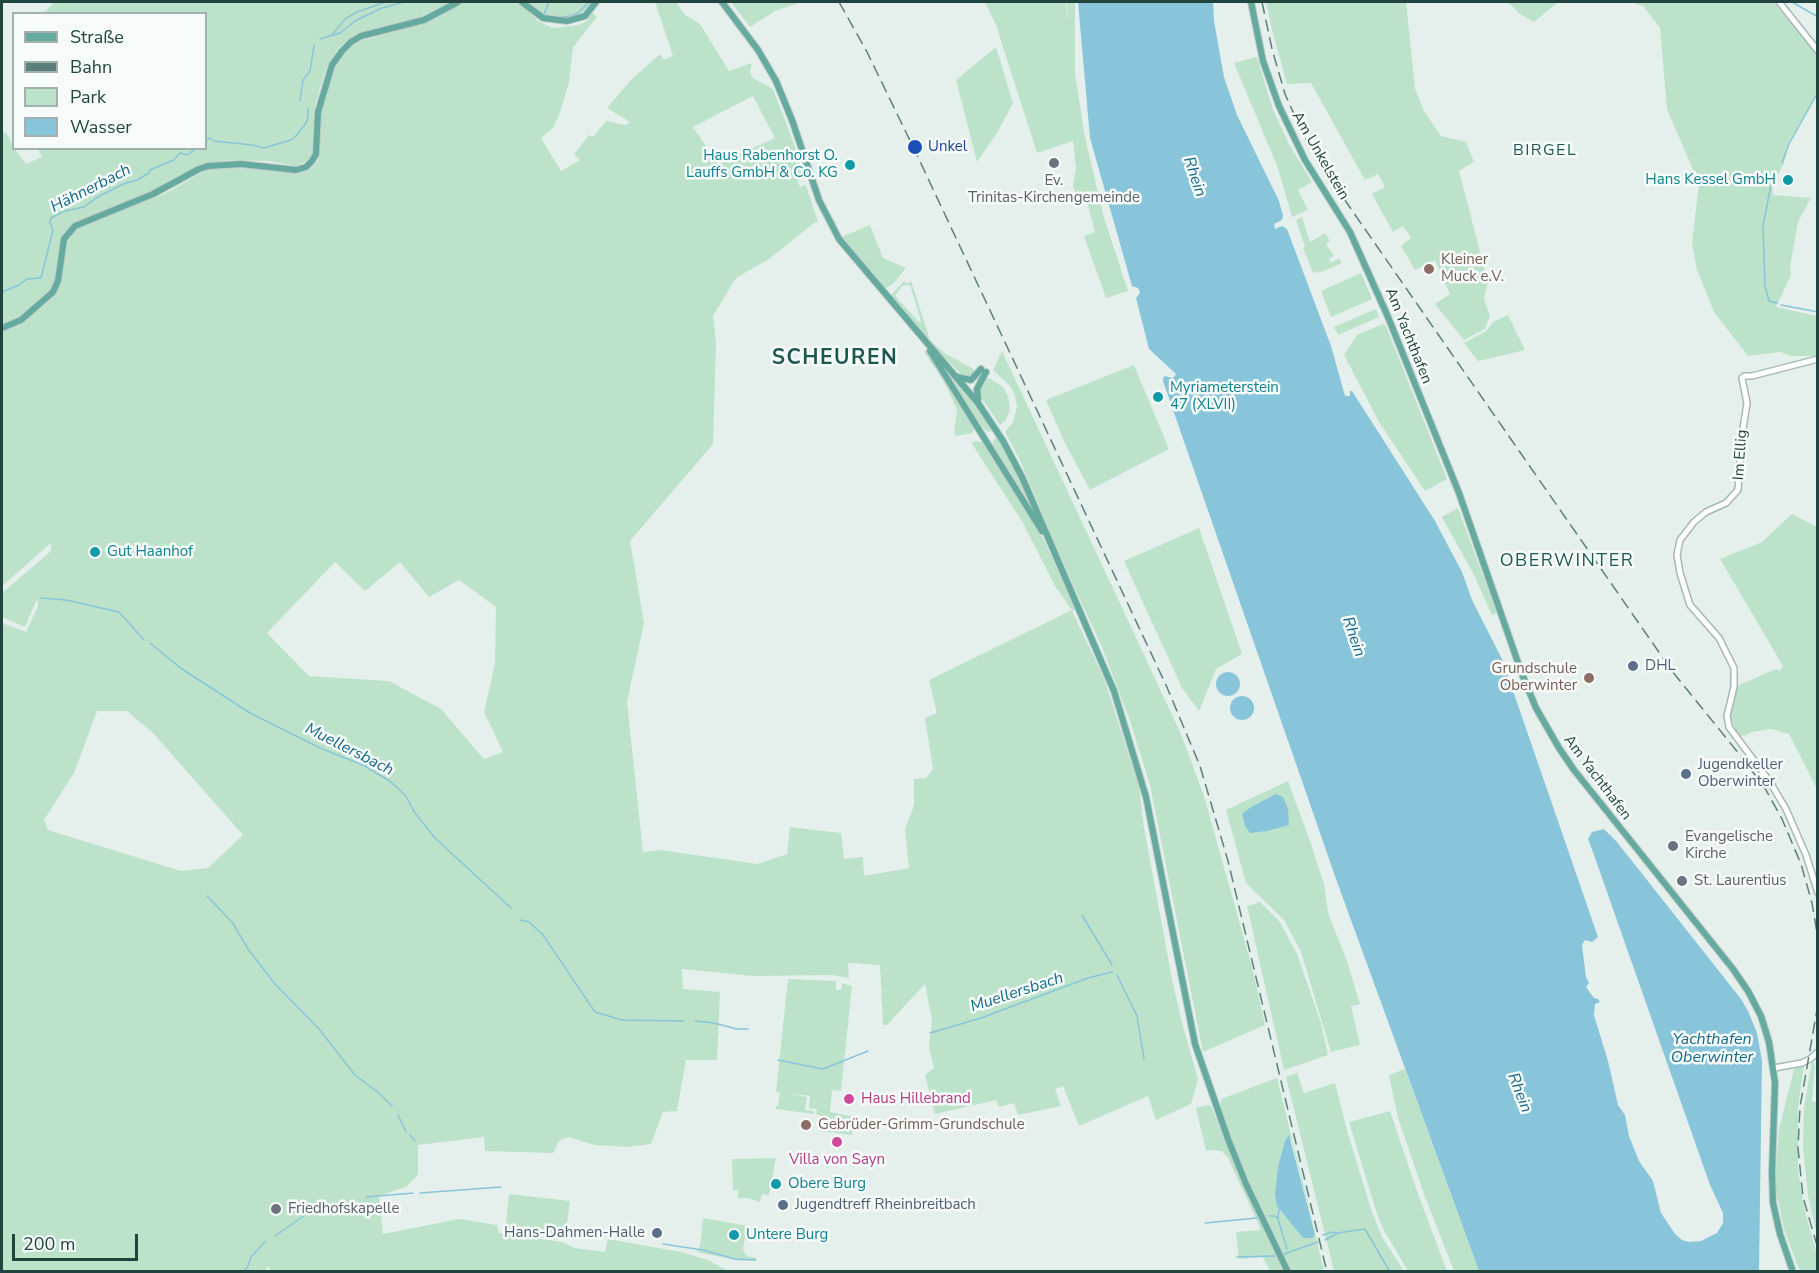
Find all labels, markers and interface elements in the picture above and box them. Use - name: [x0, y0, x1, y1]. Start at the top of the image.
- legend: [12, 12, 207, 150]
- text: Straße: [70, 25, 124, 49]
- text: Bahn: [70, 55, 112, 79]
- text: Park: [70, 85, 106, 109]
- street label: Am Unkelstein: [1287, 109, 1353, 203]
- text: Wasser: [70, 115, 132, 139]
- marker: Unkel: [906, 138, 924, 156]
- place label: Unkel: [928, 138, 967, 156]
- district label: BIRGEL: [1513, 141, 1577, 161]
- place label: Haus Rabenhorst O. Lauffs GmbH & Co. KG: [686, 147, 838, 182]
- water label: Rhein: [1178, 154, 1210, 200]
- marker: Ev. Trinitas-Kirchengemeinde: [1047, 156, 1061, 170]
- marker: Haus Rabenhorst O. Lauffs GmbH & Co. KG: [843, 158, 857, 172]
- water label: Hähnerbach: [48, 161, 134, 217]
- place label: Hans Kessel GmbH: [1645, 171, 1776, 189]
- place label: Ev. Trinitas-Kirchengemeinde: [968, 172, 1140, 207]
- marker: Hans Kessel GmbH: [1781, 173, 1795, 187]
- place label: Kleiner Muck e.V.: [1441, 251, 1504, 286]
- marker: Kleiner Muck e.V.: [1422, 262, 1436, 276]
- street label: Am Yachthafen: [1381, 285, 1435, 387]
- district label: SCHEUREN: [772, 346, 898, 372]
- place label: Myriameterstein 47 (XLVII): [1170, 379, 1279, 414]
- marker: Myriameterstein 47 (XLVII): [1151, 390, 1165, 404]
- street label: Im Ellig: [1730, 429, 1752, 481]
- place label: Gut Haanhof: [107, 543, 193, 561]
- marker: Gut Haanhof: [88, 545, 102, 559]
- district label: OBERWINTER: [1500, 551, 1634, 573]
- water label: Rhein: [1337, 614, 1369, 660]
- place label: DHL: [1645, 657, 1676, 675]
- marker: DHL: [1626, 659, 1640, 673]
- place label: Grundschule Oberwinter: [1492, 660, 1577, 695]
- marker: Grundschule Oberwinter: [1582, 671, 1596, 685]
- water label: Muellersbach: [302, 719, 396, 781]
- street label: Am Yachthafen: [1559, 732, 1635, 824]
- place label: Jugendkeller Oberwinter: [1698, 756, 1783, 791]
- marker: Jugendkeller Oberwinter: [1679, 767, 1693, 781]
- place label: Evangelische Kirche: [1685, 828, 1773, 863]
- marker: Evangelische Kirche: [1666, 839, 1680, 853]
- place label: St. Laurentius: [1694, 872, 1787, 890]
- marker: St. Laurentius: [1675, 874, 1689, 888]
- water label: Muellersbach: [968, 969, 1066, 1017]
- water label: Yachthafen Oberwinter: [1671, 1030, 1753, 1068]
- water label: Rhein: [1503, 1070, 1535, 1116]
- place label: Haus Hillebrand: [861, 1090, 971, 1108]
- marker: Haus Hillebrand: [842, 1092, 856, 1106]
- place label: Gebrüder-Grimm-Grundschule: [818, 1116, 1025, 1134]
- marker: Gebrüder-Grimm-Grundschule: [799, 1118, 813, 1132]
- marker: Villa von Sayn: [830, 1135, 844, 1149]
- place label: Villa von Sayn: [789, 1151, 885, 1169]
- place label: Obere Burg: [788, 1175, 866, 1193]
- marker: Obere Burg: [769, 1177, 783, 1191]
- place label: Jugendtreff Rheinbreitbach: [795, 1196, 976, 1214]
- marker: Jugendtreff Rheinbreitbach: [776, 1198, 790, 1212]
- place label: Friedhofskapelle: [288, 1200, 399, 1218]
- marker: Friedhofskapelle: [269, 1202, 283, 1216]
- scale bar: [15, 1222, 141, 1260]
- place label: Hans-Dahmen-Halle: [504, 1224, 645, 1242]
- marker: Hans-Dahmen-Halle: [650, 1226, 664, 1240]
- place label: Untere Burg: [746, 1226, 828, 1244]
- marker: Untere Burg: [727, 1228, 741, 1242]
- text: 200 m: [23, 1232, 75, 1256]

